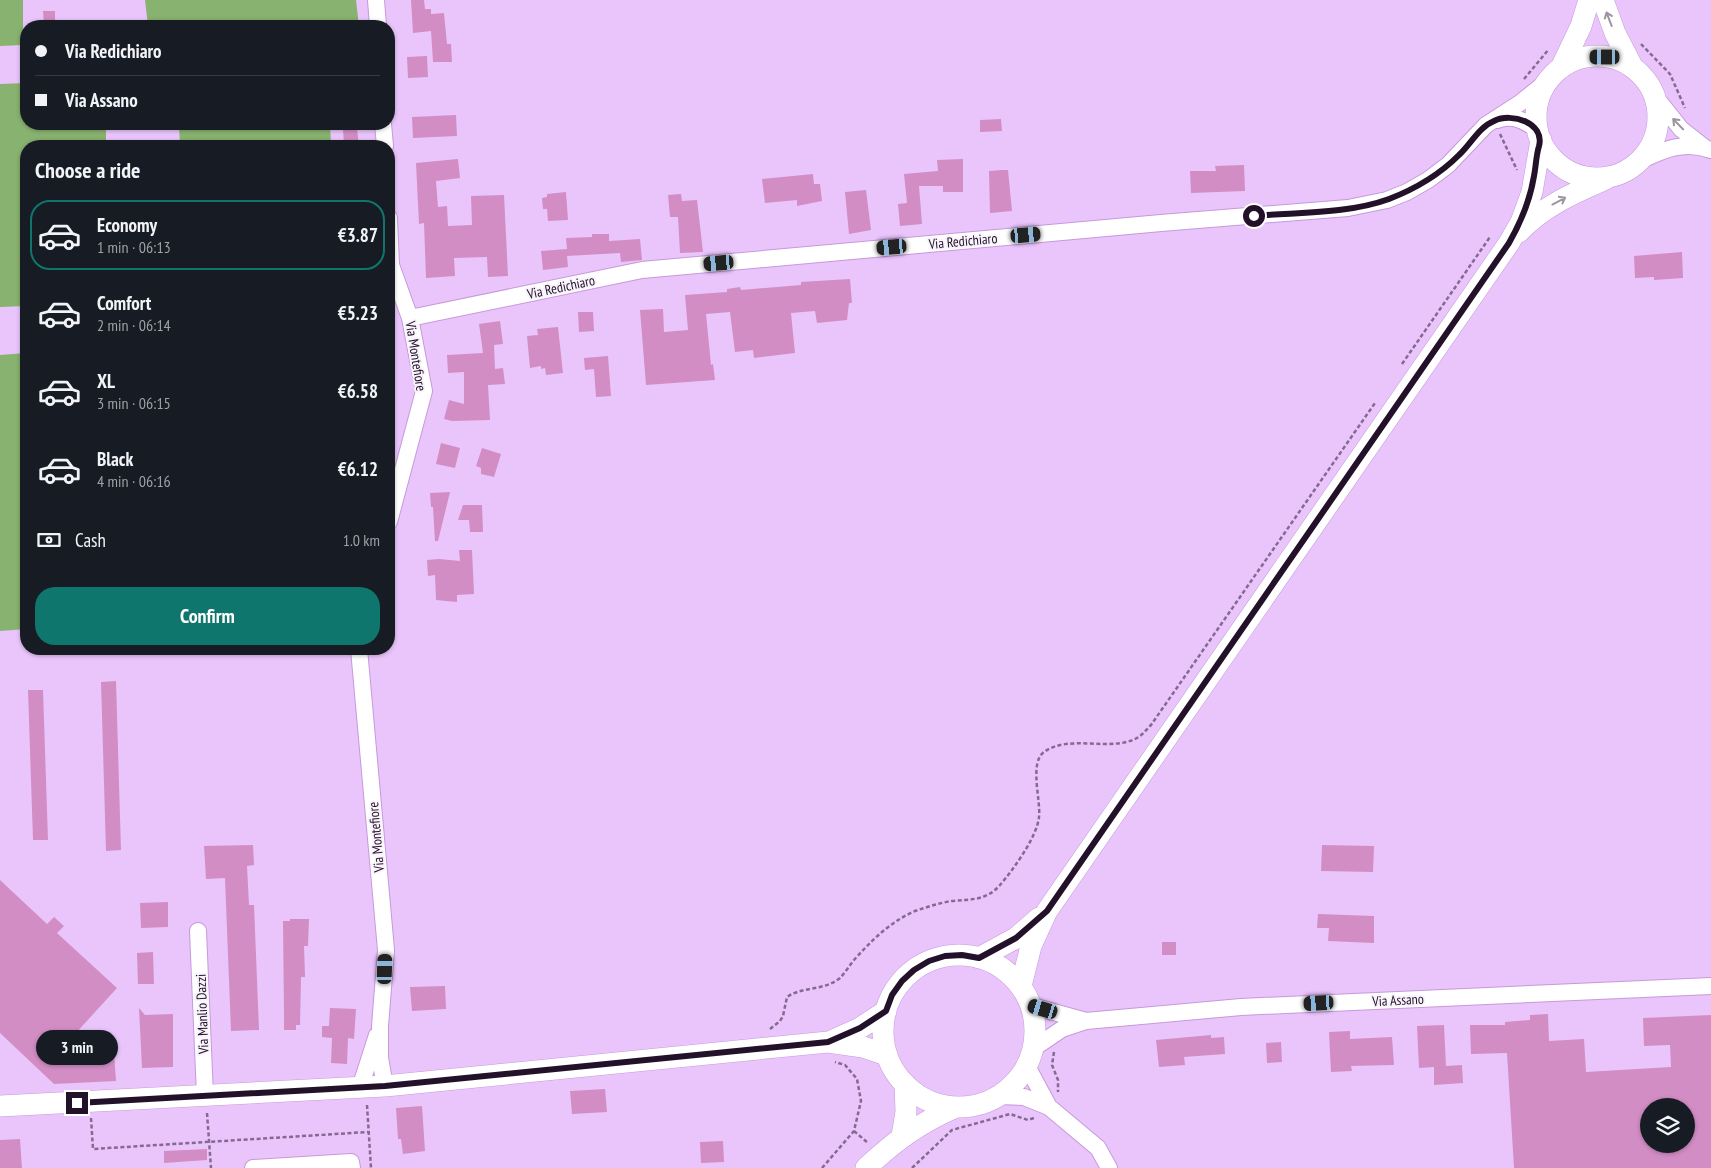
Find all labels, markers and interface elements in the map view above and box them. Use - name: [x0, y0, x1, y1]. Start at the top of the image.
- one-way arrow: [1604, 11, 1613, 27]
- text: Via Redichiaro: [65, 39, 162, 63]
- car: [1590, 50, 1620, 65]
- text: Via Assano: [65, 88, 138, 112]
- one-way arrow: [1672, 118, 1684, 131]
- text: Choose a ride: [35, 156, 140, 184]
- one-way arrow: [1552, 196, 1567, 206]
- route start: [1243, 205, 1265, 227]
- icon: car: [37, 213, 82, 258]
- text: Economy: [97, 213, 157, 237]
- text: €3.87: [338, 223, 378, 247]
- car: [1010, 226, 1041, 244]
- street label: Via Redichiaro: [927, 229, 998, 253]
- text: 1 min · 06:13: [97, 237, 171, 257]
- car: [876, 238, 907, 256]
- car: [703, 254, 734, 272]
- street label: Via Redichiaro: [524, 271, 597, 303]
- icon: car: [37, 291, 82, 336]
- text: Comfort: [97, 291, 151, 315]
- text: €5.23: [338, 301, 378, 325]
- text: 2 min · 06:14: [97, 315, 171, 335]
- street label: Via Montefiore: [401, 319, 430, 392]
- icon: car: [37, 369, 82, 414]
- text: XL: [97, 369, 115, 393]
- text: €6.58: [338, 379, 378, 403]
- text: 3 min · 06:15: [97, 393, 171, 413]
- icon: car: [37, 447, 82, 492]
- text: Black: [97, 447, 133, 471]
- text: €6.12: [338, 457, 378, 481]
- text: 4 min · 06:16: [97, 471, 171, 491]
- icon: cash: [35, 526, 63, 554]
- text: Cash: [75, 528, 106, 552]
- text: 1.0 km: [343, 530, 380, 550]
- button: Confirm: [35, 587, 380, 645]
- street label: Via Montefiore: [364, 801, 388, 874]
- car: [376, 954, 393, 984]
- street label: Via Manlio Dazzi: [192, 974, 212, 1055]
- street label: Via Assano: [1371, 990, 1424, 1010]
- car: [1303, 995, 1334, 1011]
- car: [1026, 997, 1059, 1021]
- callout: 3 min: [36, 1030, 118, 1066]
- text: 3 min: [61, 1037, 93, 1057]
- route end: [66, 1092, 88, 1114]
- map controls: [1640, 1098, 1695, 1153]
- button: layers: [1640, 1098, 1695, 1153]

